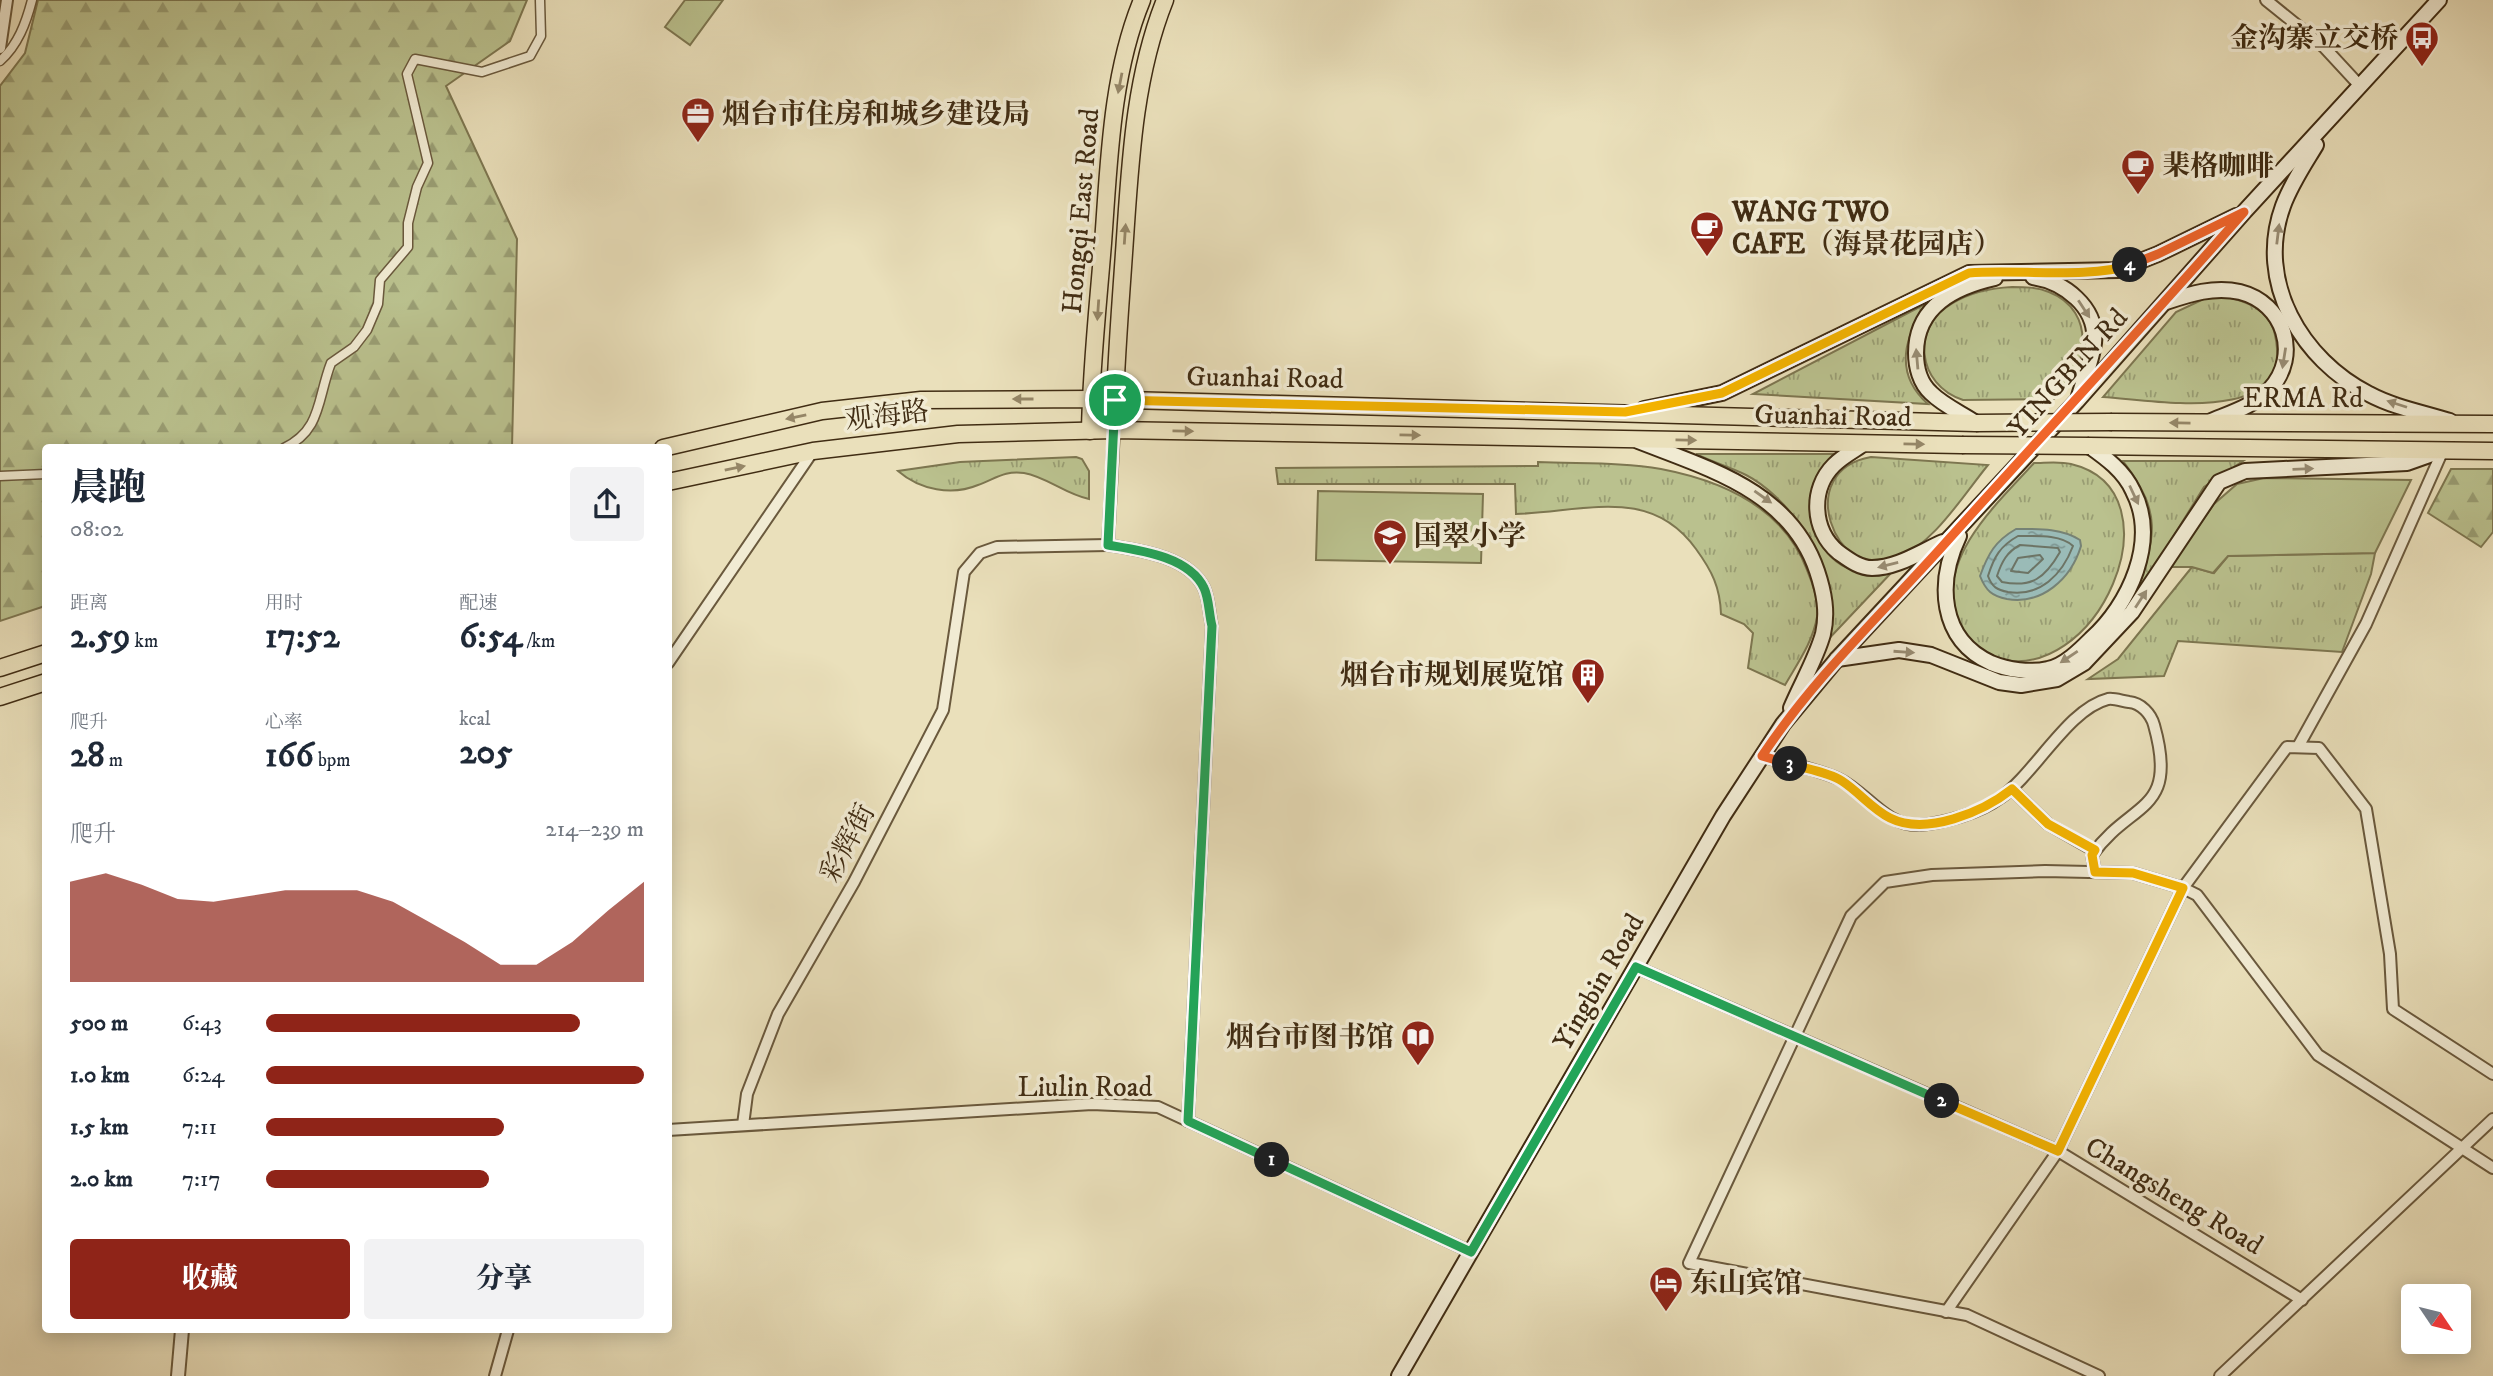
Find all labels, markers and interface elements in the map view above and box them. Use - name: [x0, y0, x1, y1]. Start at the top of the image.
- bus stop icon: 金沟寨立交桥: [2403, 19, 2441, 68]
- place label: 金沟寨立交桥: [2230, 21, 2398, 56]
- one-way arrow: [1115, 72, 1126, 94]
- office icon: 烟台市住房和城乡建设局: [679, 95, 717, 144]
- place label: 烟台市住房和城乡建设局: [722, 97, 1030, 132]
- street label: Hongqi East Road: [1055, 107, 1107, 315]
- cafe icon: 棐格咖啡: [2119, 147, 2157, 196]
- place label: 棐格咖啡: [2162, 149, 2274, 184]
- place label: WANG TWO CAFE（海景花园店）: [1731, 195, 2001, 262]
- cafe icon: WANG TWO CAFE（海景花园店）: [1688, 209, 1726, 258]
- one-way arrow: [1120, 223, 1131, 245]
- one-way arrow: [2273, 223, 2284, 245]
- pin: 4: [2112, 247, 2148, 282]
- text: 4: [2124, 253, 2135, 276]
- one-way arrow: [1092, 299, 1103, 321]
- one-way arrow: [2077, 299, 2090, 319]
- street label: YINGBIN Rd: [2001, 301, 2135, 445]
- one-way arrow: [2278, 347, 2289, 369]
- one-way arrow: [1911, 348, 1922, 370]
- street label: Guanhai Road: [1186, 359, 1344, 397]
- pin: [1085, 370, 1145, 430]
- icon: arrive: [1096, 381, 1134, 419]
- street label: ERMA Rd: [2243, 381, 2363, 416]
- one-way arrow: [1011, 393, 1033, 405]
- street label: 观海路: [843, 394, 931, 438]
- street label: Guanhai Road: [1754, 397, 1912, 435]
- one-way arrow: [2386, 398, 2407, 409]
- one-way arrow: [785, 411, 807, 422]
- one-way arrow: [2169, 418, 2191, 429]
- one-way arrow: [1172, 425, 1194, 437]
- one-way arrow: [1399, 430, 1421, 441]
- one-way arrow: [1676, 434, 1698, 446]
- one-way arrow: [1903, 438, 1925, 450]
- one-way arrow: [724, 462, 746, 473]
- one-way arrow: [2292, 464, 2314, 475]
- text: 晨跑: [70, 465, 146, 513]
- button: share: [570, 467, 644, 541]
- one-way arrow: [2128, 485, 2140, 505]
- one-way arrow: [1754, 490, 1772, 504]
- text: 08:02: [70, 515, 124, 544]
- school or university icon: 国翠小学: [1371, 517, 1409, 566]
- place label: 国翠小学: [1414, 519, 1526, 554]
- one-way arrow: [1876, 560, 1898, 571]
- one-way arrow: [2134, 589, 2147, 608]
- text: 距离: [70, 592, 108, 615]
- text: 用时: [265, 592, 303, 615]
- text: 配速: [459, 592, 497, 615]
- text: 2.59: [70, 615, 130, 659]
- text: 17:52: [265, 615, 340, 659]
- text: 6:54: [459, 615, 522, 659]
- text: km: [130, 630, 158, 653]
- text: /km: [522, 630, 555, 653]
- one-way arrow: [1893, 647, 1915, 658]
- one-way arrow: [2060, 650, 2078, 664]
- building icon: 烟台市规划展览馆: [1569, 656, 1607, 705]
- place label: 烟台市规划展览馆: [1340, 658, 1564, 693]
- text: kcal: [459, 708, 491, 731]
- text: 爬升: [70, 711, 108, 734]
- text: 心率: [265, 711, 303, 734]
- text: 205: [459, 731, 513, 775]
- text: 28: [70, 734, 105, 778]
- text: 166: [265, 734, 314, 778]
- pin: 3: [1772, 746, 1808, 782]
- text: m: [105, 749, 123, 772]
- text: bpm: [314, 749, 351, 772]
- text: 3: [1786, 752, 1793, 775]
- street label: 彩辉街: [813, 798, 883, 888]
- text: 214–239 m: [545, 815, 644, 844]
- text: 爬升: [70, 820, 116, 849]
- street label: Yingbin Road: [1546, 907, 1652, 1057]
- text: 500 m: [70, 1009, 128, 1038]
- text: 6:43: [182, 1009, 222, 1038]
- library icon: 烟台市图书馆: [1399, 1018, 1437, 1067]
- place label: 烟台市图书馆: [1226, 1020, 1394, 1055]
- text: 1.0 km: [70, 1061, 130, 1090]
- text: 6:24: [182, 1061, 225, 1090]
- street label: Liulin Road: [1017, 1070, 1153, 1105]
- pin: 2: [1924, 1084, 1960, 1118]
- text: 2: [1937, 1089, 1946, 1112]
- text: 1.5 km: [70, 1113, 129, 1142]
- text: 7:11: [182, 1113, 217, 1142]
- street label: Changsheng Road: [2079, 1129, 2269, 1263]
- pin: 1: [1254, 1142, 1290, 1178]
- text: 1: [1268, 1148, 1275, 1171]
- text: 2.0 km: [70, 1165, 133, 1194]
- text: 7:17: [182, 1165, 221, 1194]
- button: 收藏: [70, 1239, 350, 1319]
- button: 分享: [364, 1239, 644, 1319]
- hotel icon: 东山宾馆: [1647, 1264, 1685, 1313]
- place label: 东山宾馆: [1690, 1266, 1802, 1301]
- north arrow: [2401, 1284, 2471, 1354]
- map controls: [2401, 1284, 2471, 1354]

